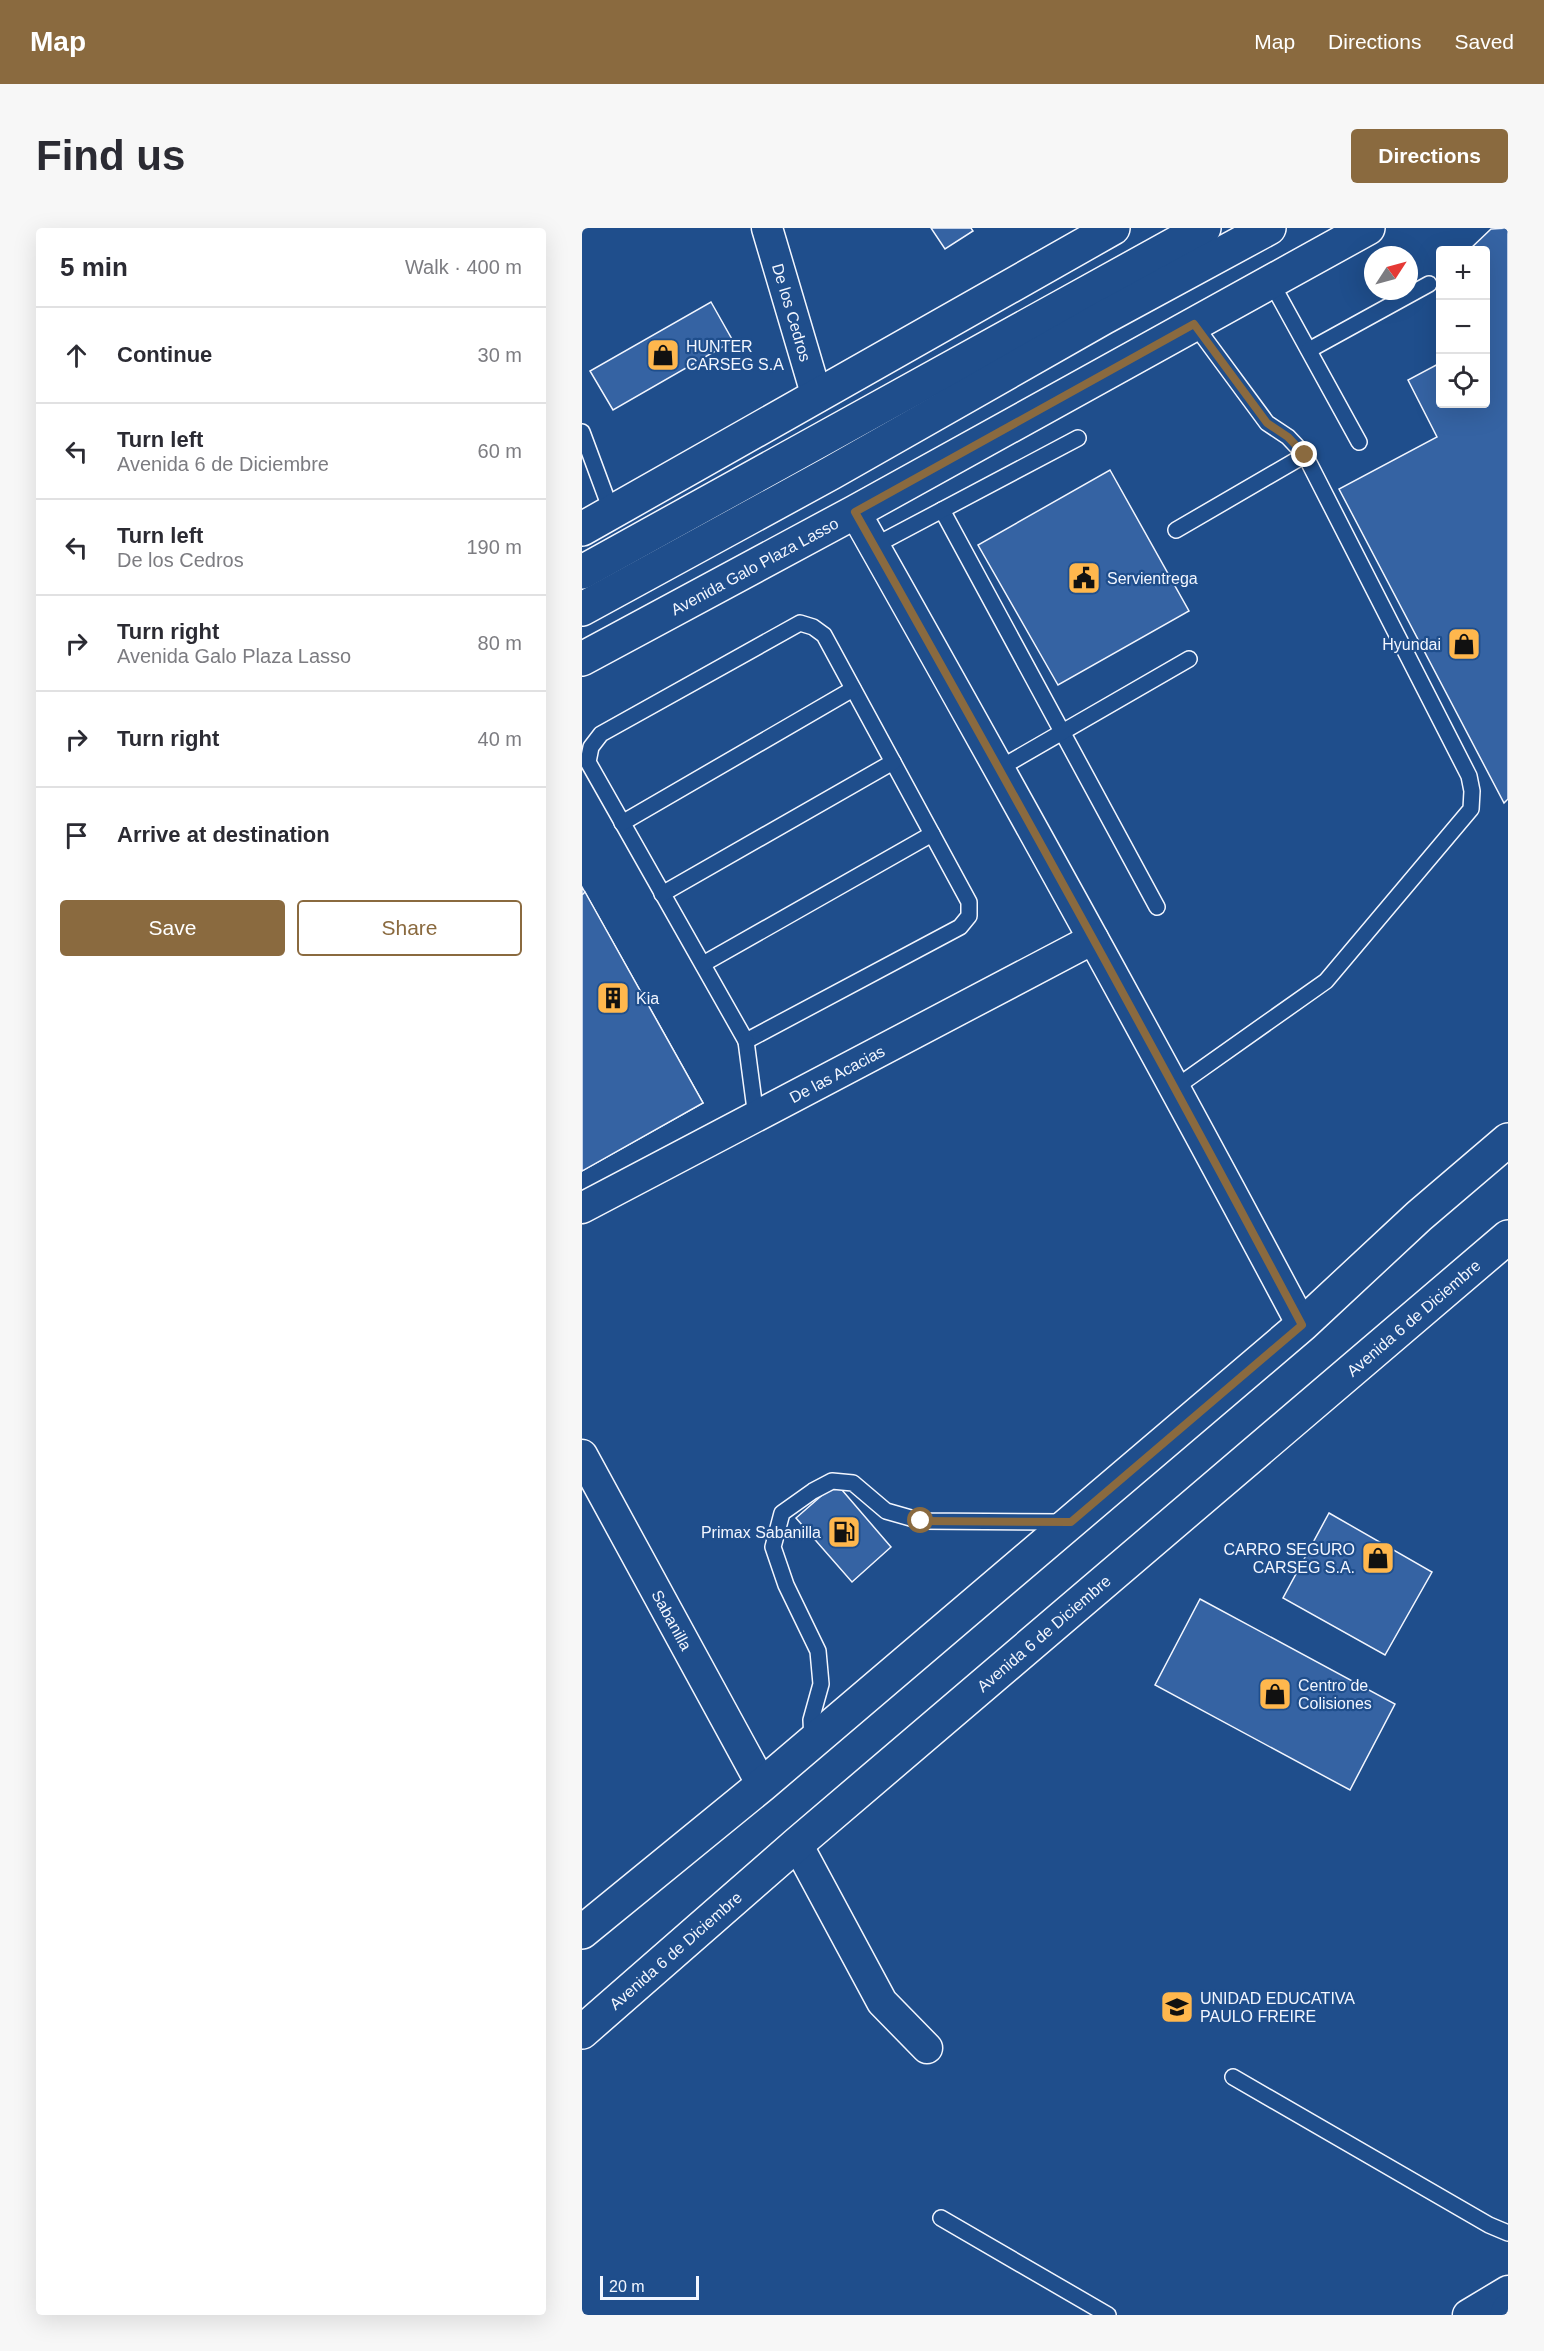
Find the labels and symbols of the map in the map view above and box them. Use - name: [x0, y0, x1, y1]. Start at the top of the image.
- north arrow: [1364, 246, 1418, 300]
- street label: De los Cedros: [769, 261, 815, 363]
- shop icon: HUNTER CARSEG S.A: [645, 337, 681, 373]
- place label: HUNTER CARSEG S.A: [686, 338, 784, 373]
- route end: [1291, 441, 1317, 467]
- street label: Avenida Galo Plaza Lasso: [668, 514, 841, 618]
- public building icon: Servientrega: [1066, 560, 1102, 596]
- place label: Servientrega: [1107, 570, 1198, 587]
- shop icon: Hyundai: [1446, 626, 1482, 662]
- place label: Hyundai: [1382, 636, 1441, 653]
- building icon: Kia: [595, 980, 631, 1016]
- place label: Kia: [636, 990, 659, 1007]
- street label: De las Acacias: [786, 1042, 887, 1106]
- street label: Avenida 6 de Diciembre: [1343, 1256, 1483, 1379]
- route start: [907, 1507, 933, 1533]
- fuel station icon: Primax Sabanilla: [826, 1514, 862, 1550]
- place label: Primax Sabanilla: [701, 1524, 821, 1541]
- shop icon: CARRO SEGURO CARSEG S.A.: [1360, 1540, 1396, 1576]
- place label: CARRO SEGURO CARSEG S.A.: [1223, 1541, 1355, 1576]
- street label: Avenida 6 de Diciembre: [974, 1572, 1114, 1695]
- street label: Sabanilla: [649, 1587, 695, 1653]
- shop icon: Centro de Colisiones: [1257, 1676, 1293, 1712]
- place label: Centro de Colisiones: [1298, 1677, 1372, 1712]
- street label: Avenida 6 de Diciembre: [606, 1888, 745, 2013]
- school or university icon: UNIDAD EDUCATIVA PAULO FREIRE: [1159, 1989, 1195, 2025]
- place label: UNIDAD EDUCATIVA PAULO FREIRE: [1200, 1990, 1355, 2025]
- scale bar: [600, 2273, 699, 2300]

